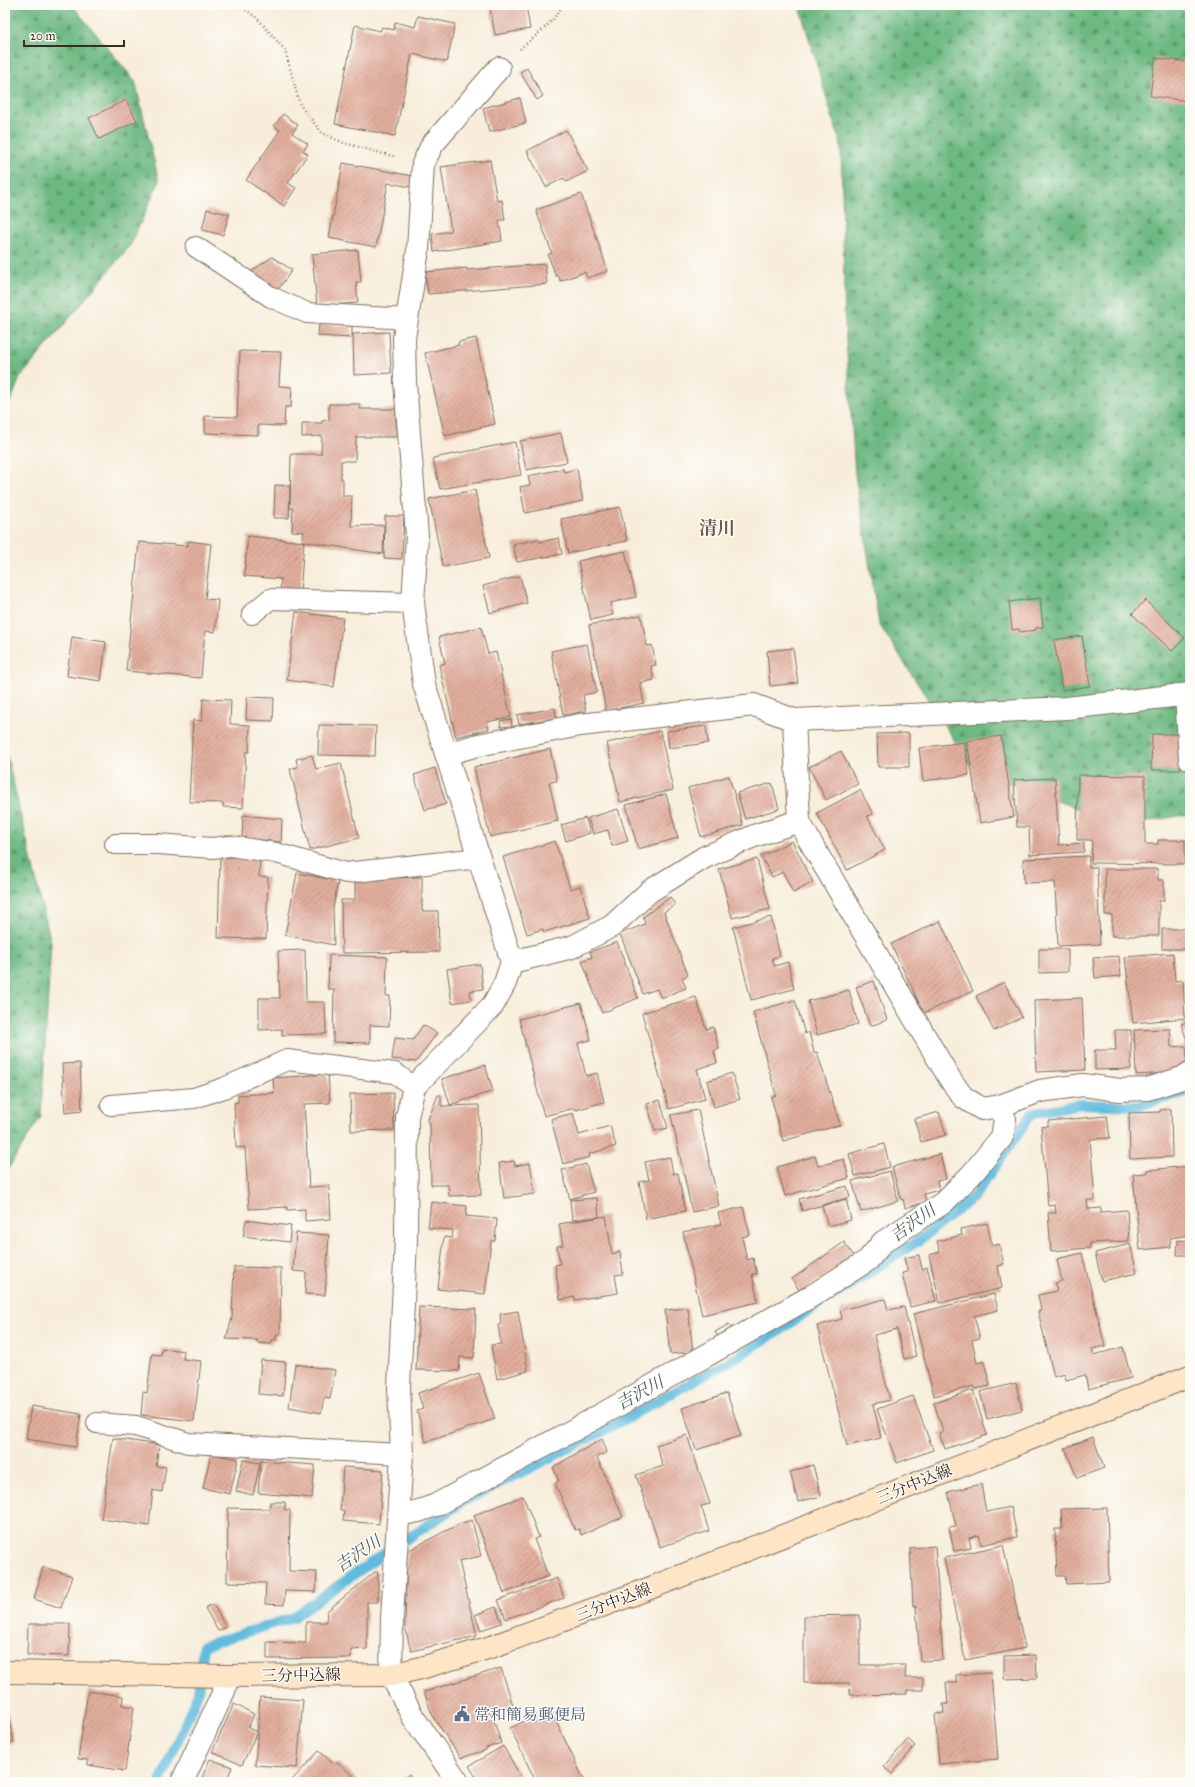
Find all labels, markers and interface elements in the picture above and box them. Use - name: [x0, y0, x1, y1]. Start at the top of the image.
- scale bar: [24, 22, 124, 48]
- text: 20 m: [30, 29, 56, 43]
- district label: 清川: [699, 517, 735, 539]
- water label: 吉沢川: [886, 1198, 941, 1246]
- water label: 吉沢川: [613, 1370, 669, 1415]
- street label: 三分中込線: [873, 1460, 955, 1508]
- water label: 吉沢川: [331, 1530, 387, 1577]
- street label: 三分中込線: [572, 1579, 654, 1625]
- street label: 三分中込線: [261, 1665, 341, 1685]
- public building icon: 常和簡易郵便局: [453, 1705, 471, 1723]
- place label: 常和簡易郵便局: [474, 1705, 586, 1724]

